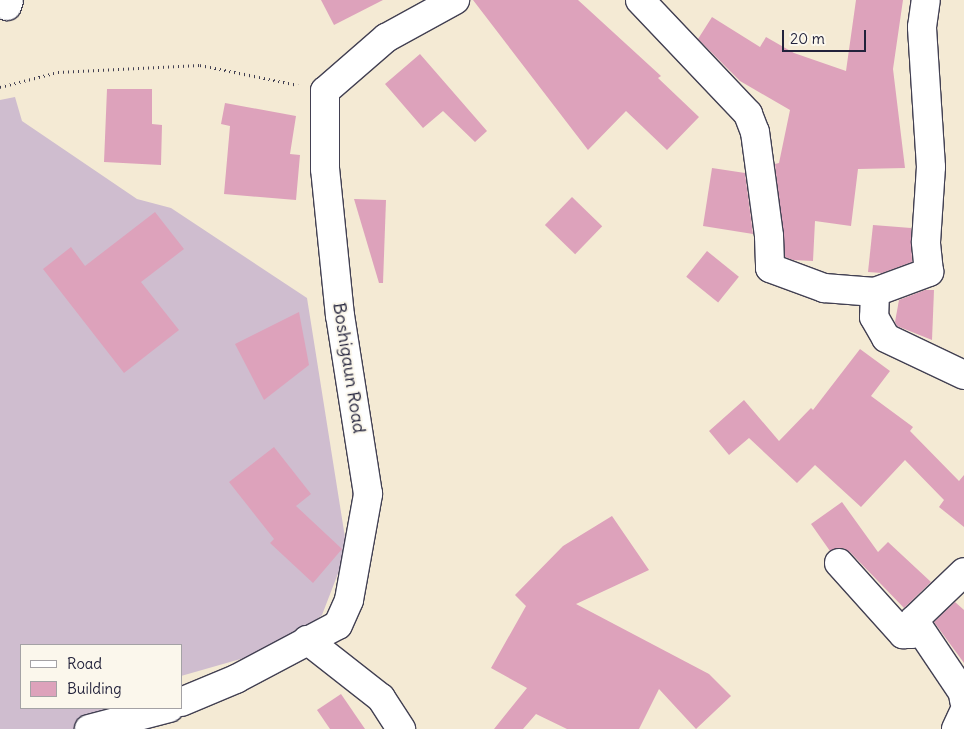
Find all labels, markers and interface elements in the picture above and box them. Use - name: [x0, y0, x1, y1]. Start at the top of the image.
- scale bar: [784, 20, 868, 52]
- text: 20 m: [790, 29, 825, 48]
- street label: Boshigaun Road: [328, 301, 370, 435]
- legend: [20, 644, 182, 709]
- text: Road: [67, 654, 102, 673]
- text: Building: [67, 679, 122, 698]

